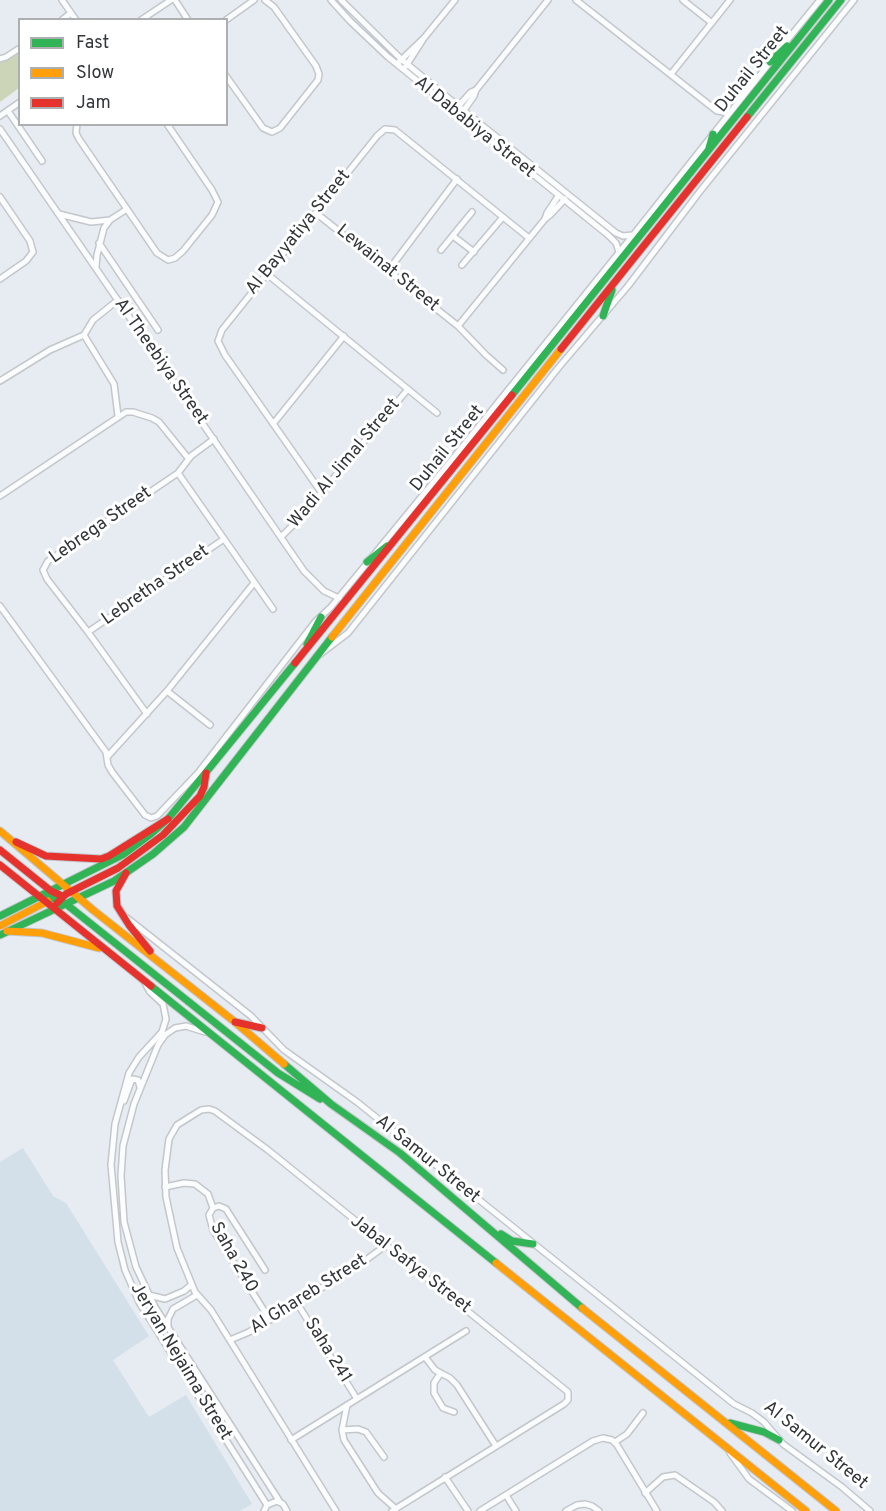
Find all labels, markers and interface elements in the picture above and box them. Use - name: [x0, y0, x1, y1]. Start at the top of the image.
- legend: [18, 18, 228, 126]
- street label: Duhail Street: [712, 22, 794, 118]
- text: Fast: [76, 32, 109, 55]
- text: Slow: [76, 62, 114, 85]
- street label: Al Dababiya Street: [409, 73, 539, 183]
- text: Jam: [76, 92, 111, 115]
- street label: Al Bayyatiya Street: [242, 166, 356, 300]
- street label: Lewainat Street: [331, 221, 443, 317]
- street label: Al Theebiya Street: [108, 295, 212, 429]
- street label: Wadi Al Jimal Street: [285, 395, 405, 533]
- street label: Duhail Street: [407, 401, 489, 497]
- street label: Lebrega Street: [46, 483, 156, 569]
- street label: Lebretha Street: [98, 541, 214, 631]
- street label: Al Samur Street: [370, 1111, 484, 1209]
- street label: Jabal Safya Street: [345, 1211, 475, 1319]
- street label: Saha 240: [204, 1219, 262, 1297]
- street label: Al Ghareb Street: [247, 1250, 371, 1340]
- street label: Jeryan Nejaima Street: [124, 1279, 236, 1445]
- street label: Saha 241: [299, 1314, 355, 1388]
- street label: Al Samur Street: [758, 1397, 872, 1495]

